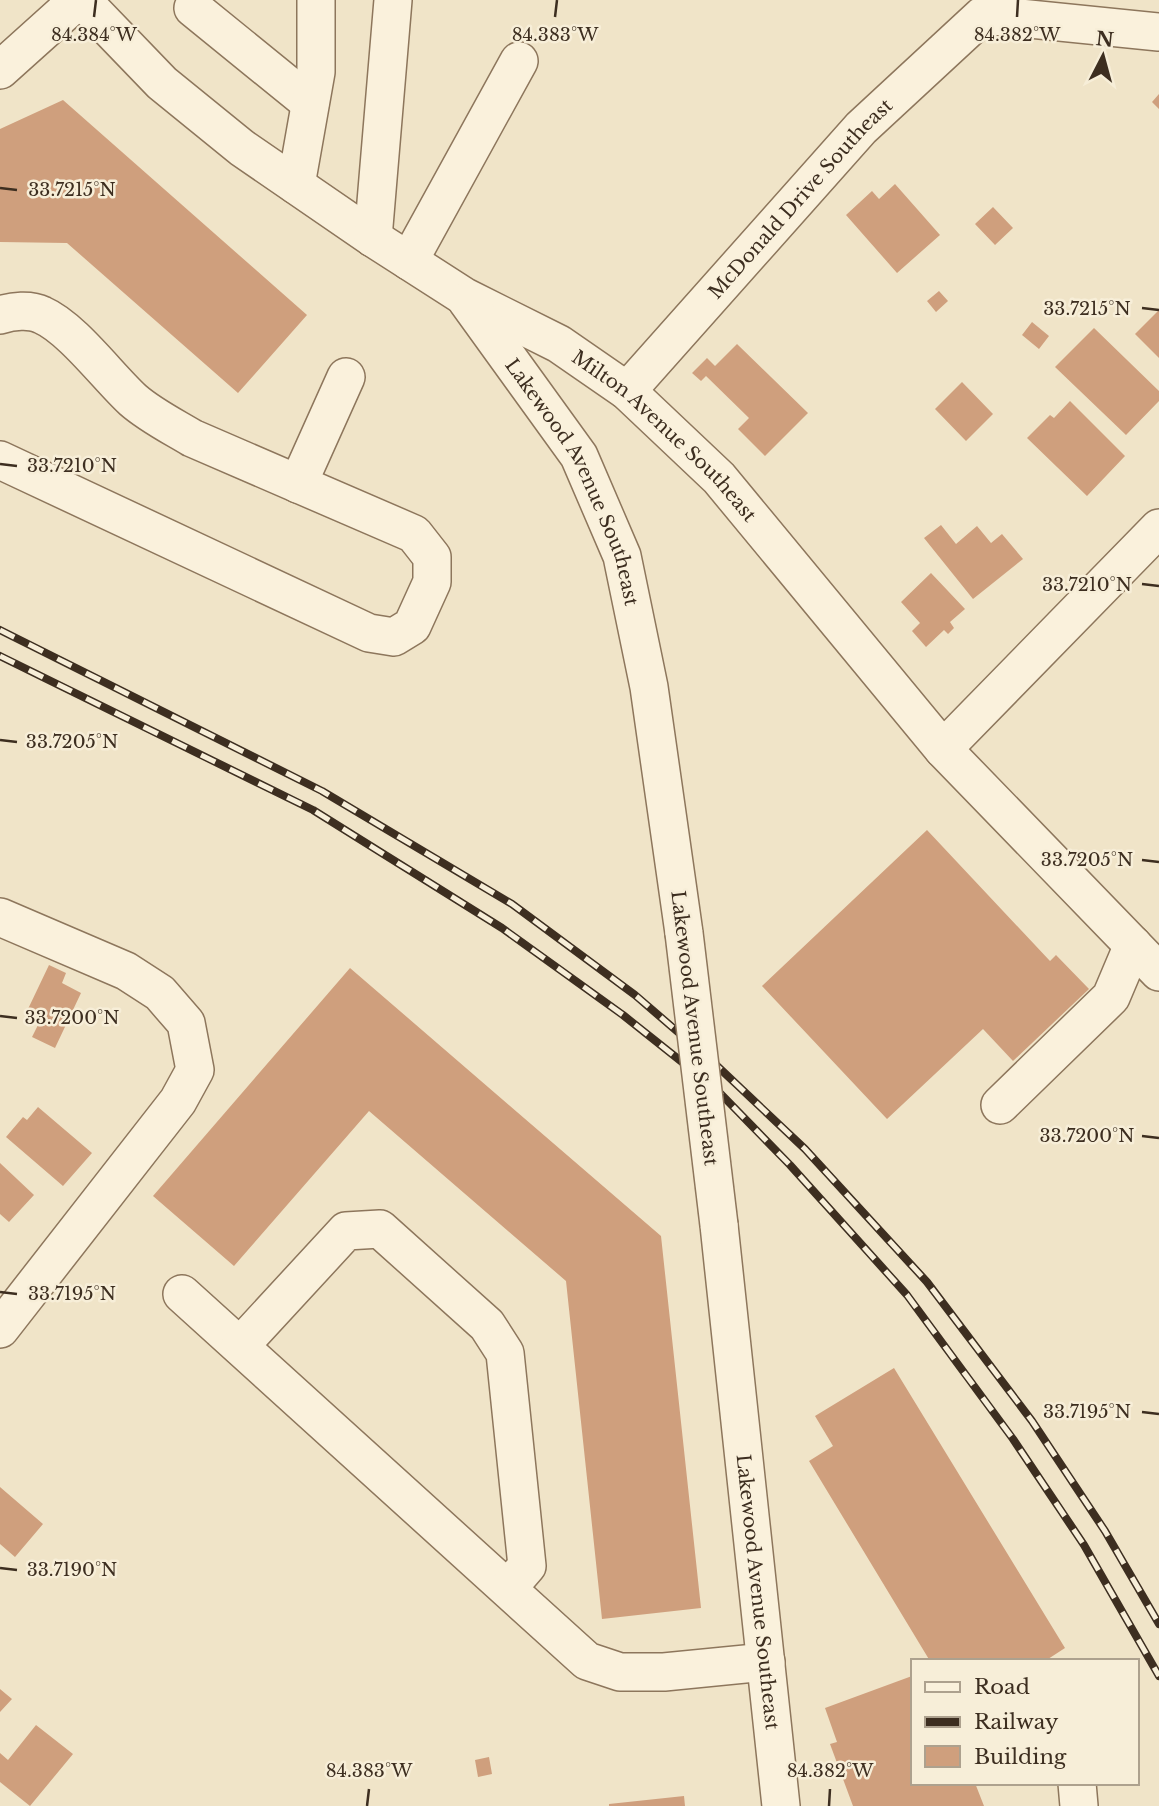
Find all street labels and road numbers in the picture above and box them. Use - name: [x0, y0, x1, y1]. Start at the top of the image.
- street label: McDonald Drive Southeast: [704, 93, 898, 304]
- street label: Milton Avenue Southeast: [567, 345, 762, 527]
- street label: Lakewood Avenue Southeast: [500, 354, 643, 609]
- street label: Lakewood Avenue Southeast: [666, 889, 723, 1168]
- street label: Lakewood Avenue Southeast: [732, 1453, 784, 1732]

